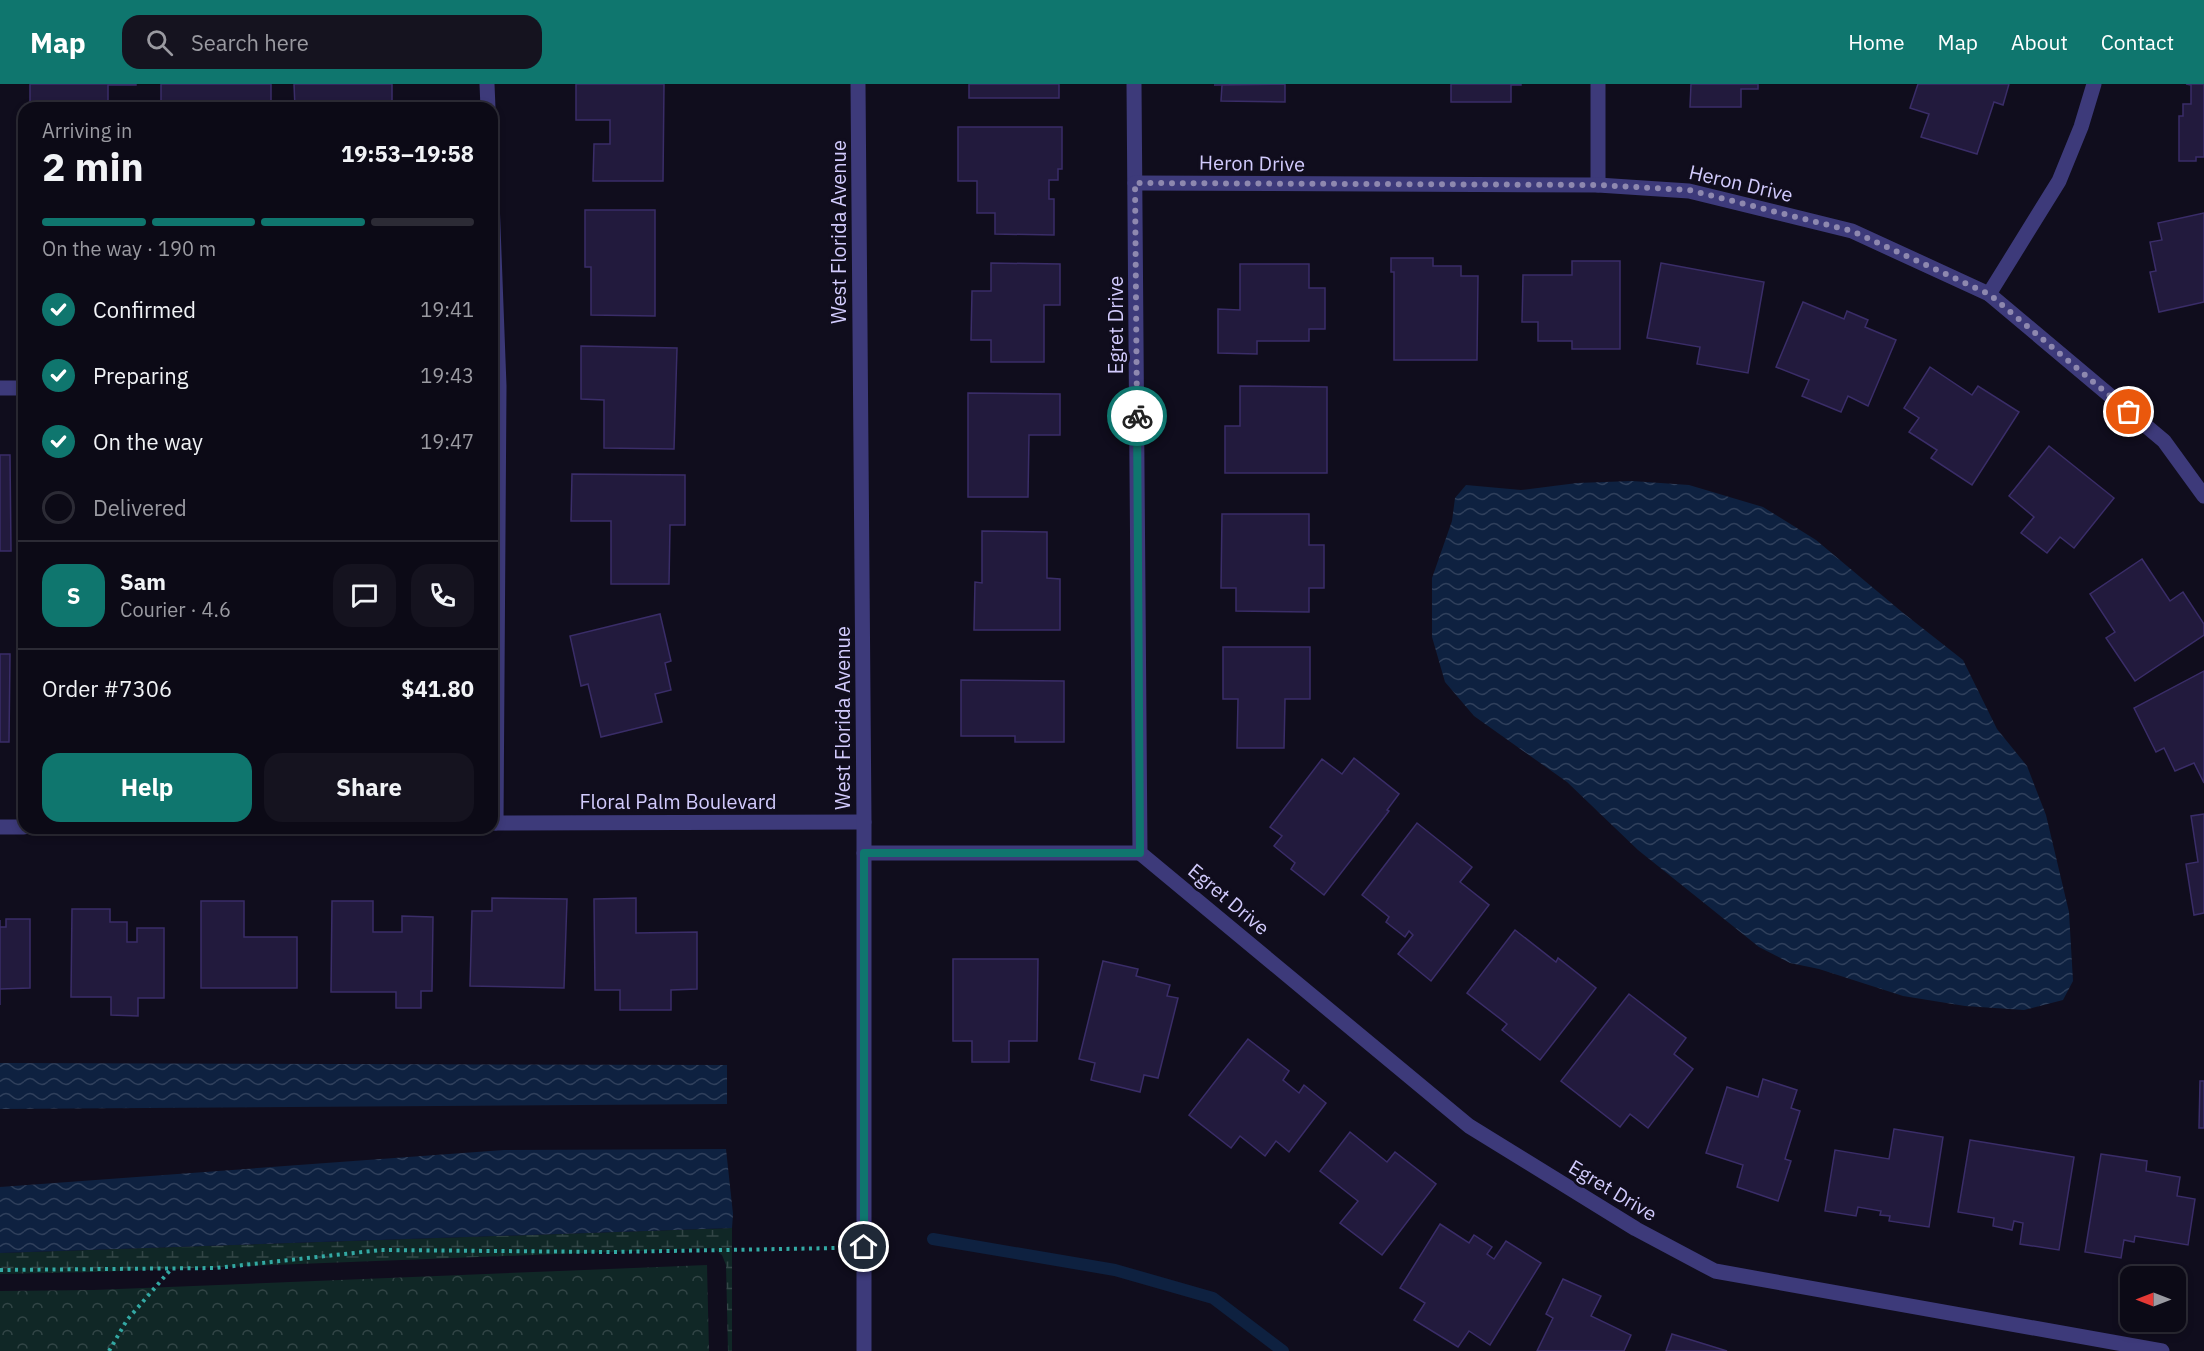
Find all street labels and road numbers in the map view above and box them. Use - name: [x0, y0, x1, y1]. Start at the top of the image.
- street label: West Florida Avenue: [825, 140, 852, 324]
- street label: Heron Drive: [1199, 149, 1305, 177]
- street label: Heron Drive: [1686, 158, 1796, 208]
- street label: Egret Drive: [1102, 276, 1129, 374]
- street label: West Florida Avenue: [829, 626, 856, 810]
- street label: Floral Palm Boulevard: [579, 788, 777, 815]
- street label: Egret Drive: [1183, 857, 1275, 941]
- street label: Egret Drive: [1564, 1153, 1662, 1227]

